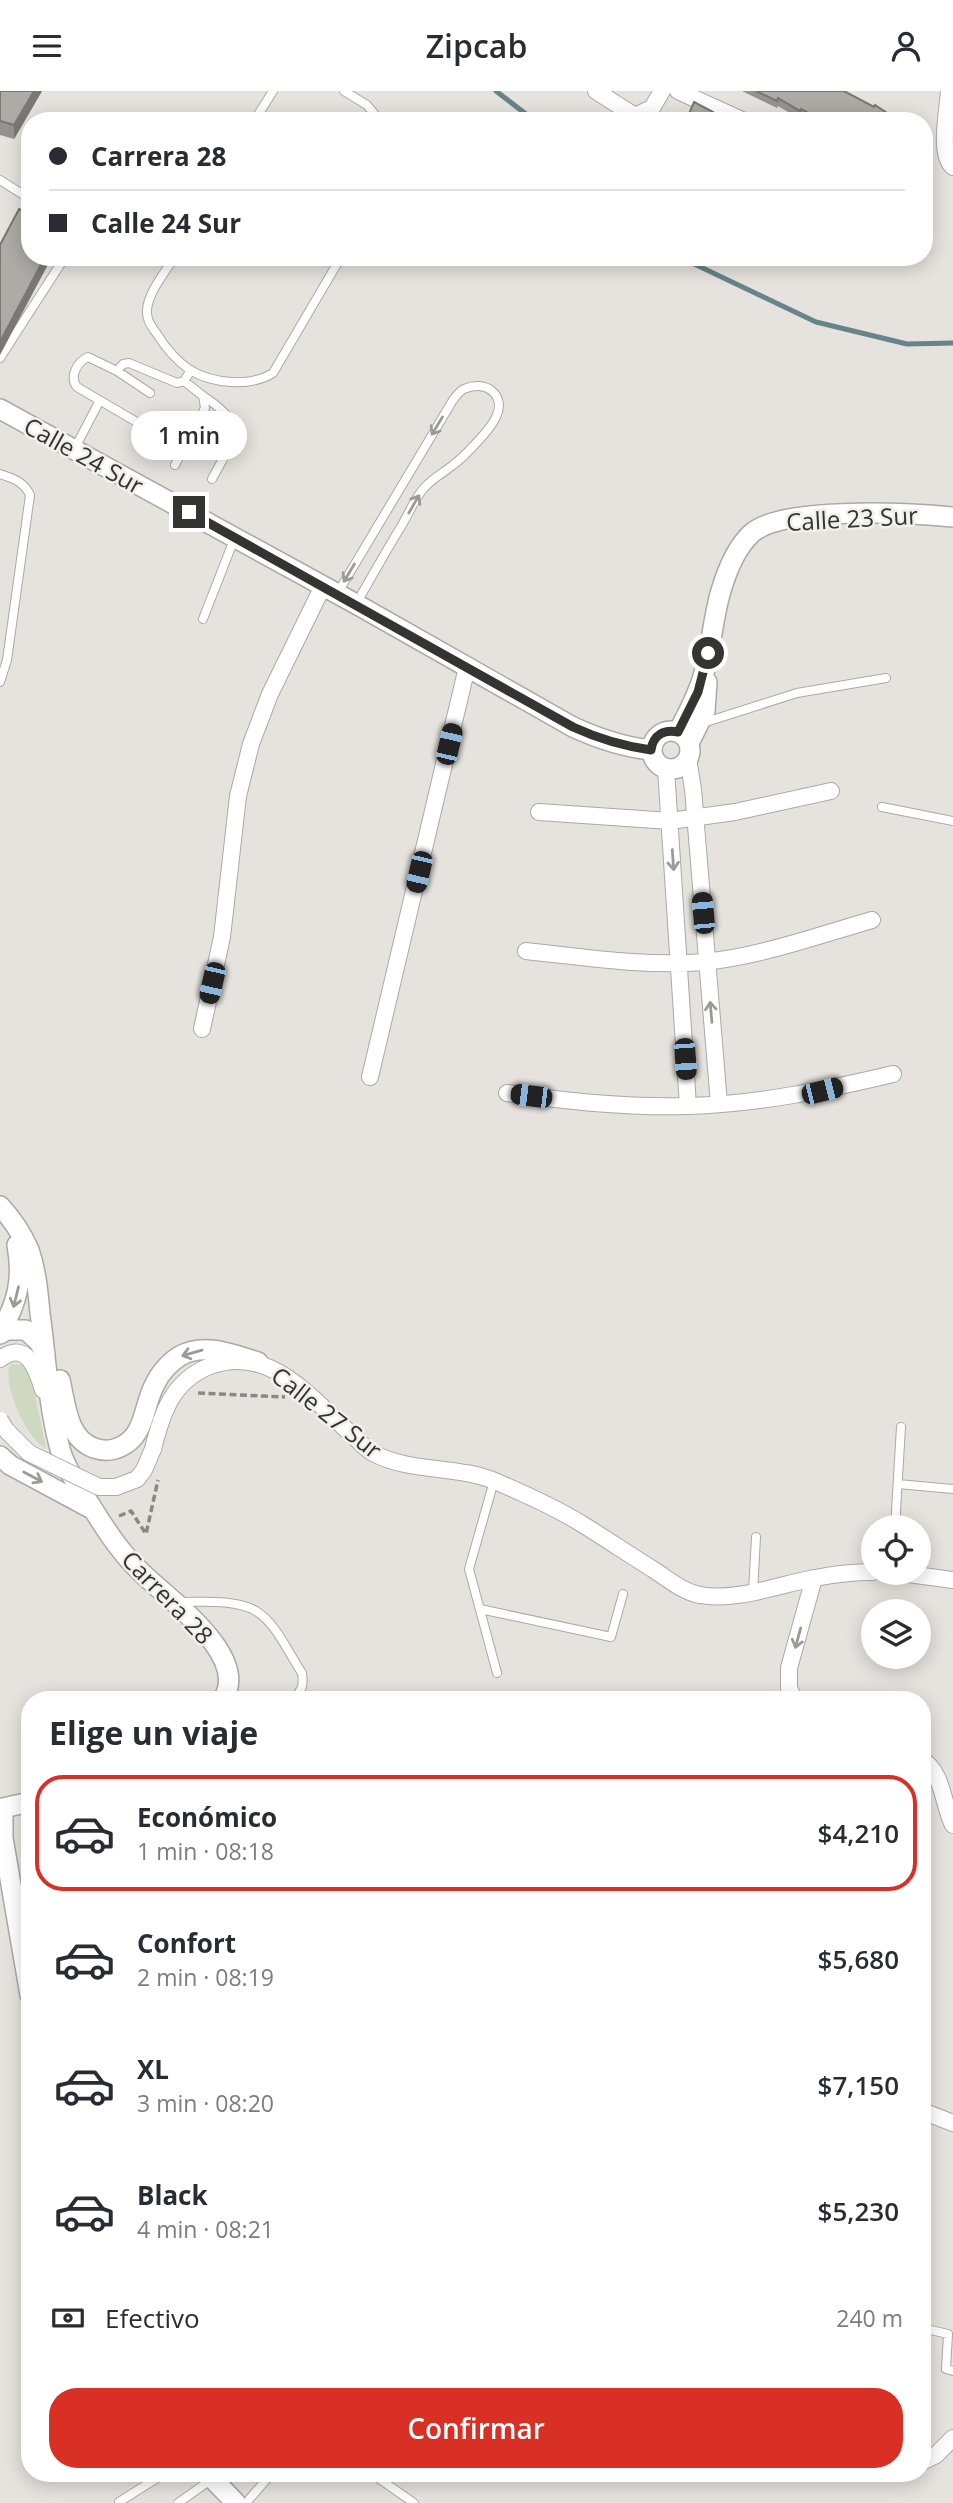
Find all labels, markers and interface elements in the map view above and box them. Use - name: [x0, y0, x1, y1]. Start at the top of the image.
- text: Zipcab: [426, 24, 527, 67]
- icon: menu: [28, 27, 66, 65]
- icon: person: [887, 27, 925, 65]
- text: Carrera 28: [91, 138, 226, 174]
- text: Calle 24 Sur: [91, 205, 241, 241]
- street label: Calle 24 Sur: [18, 409, 150, 501]
- callout: 1 min: [131, 411, 247, 459]
- one-way arrow: [429, 416, 443, 436]
- text: 1 min: [158, 419, 220, 451]
- one-way arrow: [407, 494, 421, 514]
- route end: [173, 496, 205, 528]
- street label: Calle 23 Sur: [785, 498, 919, 538]
- one-way arrow: [342, 562, 356, 582]
- route start: [692, 637, 724, 669]
- car: [435, 721, 464, 767]
- one-way arrow: [666, 848, 679, 871]
- car: [405, 849, 434, 895]
- car: [691, 891, 716, 935]
- car: [198, 960, 227, 1006]
- one-way arrow: [704, 1001, 717, 1024]
- car: [674, 1037, 697, 1081]
- car: [800, 1076, 845, 1106]
- car: [509, 1083, 554, 1109]
- one-way arrow: [9, 1285, 22, 1307]
- one-way arrow: [181, 1348, 203, 1361]
- street label: Calle 27 Sur: [265, 1358, 389, 1466]
- one-way arrow: [22, 1471, 43, 1485]
- map controls: [861, 1515, 931, 1669]
- button: locate: [861, 1515, 931, 1585]
- street label: Carrera 28: [115, 1543, 221, 1651]
- button: layers: [861, 1599, 931, 1669]
- one-way arrow: [790, 1627, 803, 1649]
- text: Elige un viaje: [49, 1711, 258, 1754]
- text: Económico: [137, 1799, 277, 1835]
- icon: car: [53, 1802, 116, 1865]
- text: $4,210: [818, 1815, 899, 1851]
- text: 1 min · 08:18: [137, 1835, 274, 1867]
- text: Confort: [137, 1925, 236, 1961]
- icon: car: [53, 1928, 116, 1991]
- text: $5,680: [818, 1941, 899, 1977]
- text: 2 min · 08:19: [137, 1961, 274, 1993]
- text: XL: [137, 2051, 169, 2087]
- icon: car: [53, 2054, 116, 2117]
- text: $7,150: [818, 2067, 899, 2103]
- text: 3 min · 08:20: [137, 2087, 274, 2119]
- text: Black: [137, 2177, 208, 2213]
- icon: car: [53, 2180, 116, 2243]
- text: $5,230: [818, 2193, 899, 2229]
- text: 4 min · 08:21: [137, 2213, 274, 2245]
- icon: cash: [49, 2299, 87, 2337]
- text: Efectivo: [105, 2300, 200, 2336]
- text: 240 m: [836, 2302, 903, 2334]
- button: Confirmar: [49, 2388, 903, 2468]

